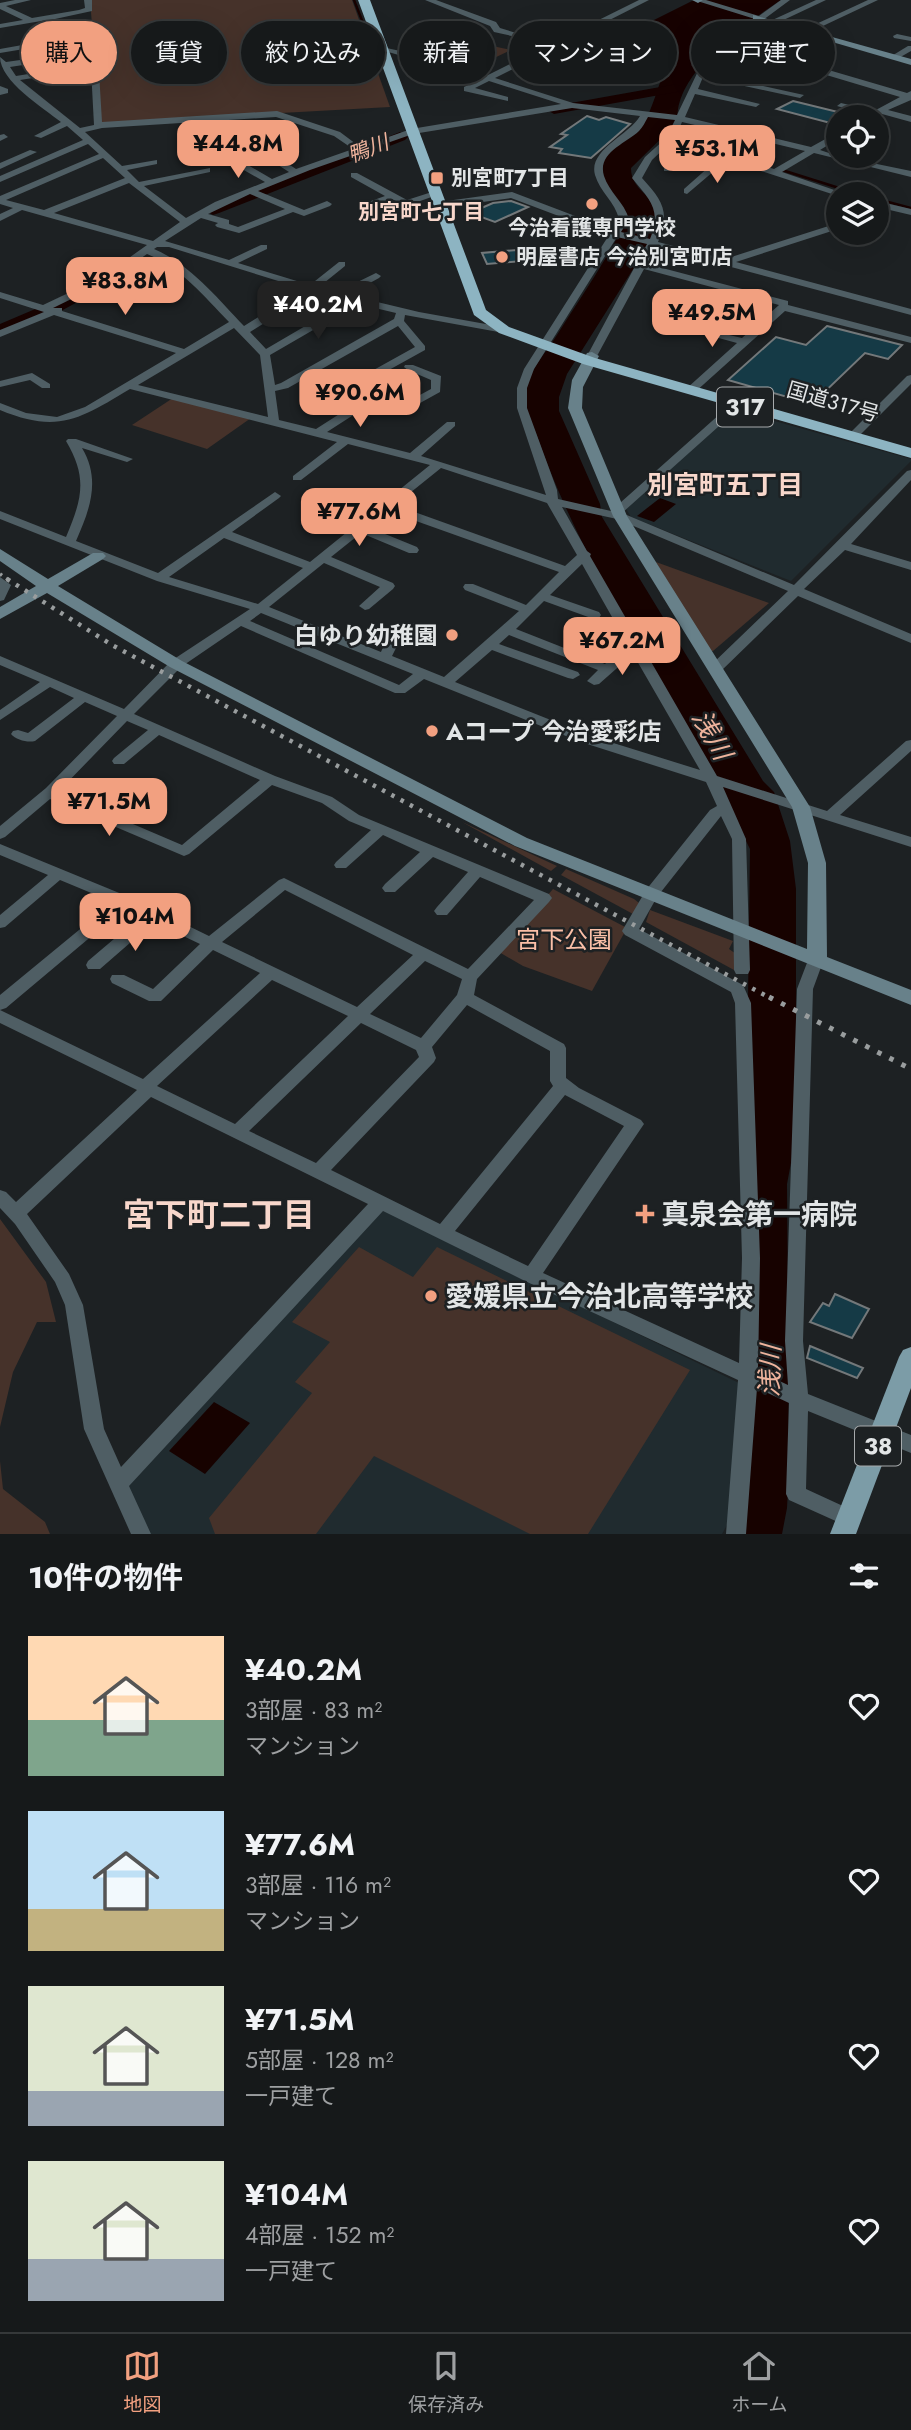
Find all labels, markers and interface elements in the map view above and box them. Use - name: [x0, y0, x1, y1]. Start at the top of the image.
- chip: 購入: [21, 21, 117, 84]
- chip: 賃貸: [131, 21, 227, 84]
- chip: 絞り込み: [241, 21, 385, 84]
- chip: 新着: [399, 21, 495, 84]
- chip: マンション: [509, 21, 677, 84]
- chip: 一戸建て: [691, 21, 835, 84]
- map controls: [826, 105, 889, 245]
- button: locate: [826, 105, 889, 168]
- pin: ¥44.8M: [181, 120, 295, 180]
- pin: ¥53.1M: [660, 125, 774, 185]
- text: ¥44.8M: [193, 126, 283, 160]
- water label: 鴨川: [343, 127, 395, 171]
- text: ¥53.1M: [675, 131, 759, 165]
- place label: 別宮町7丁目: [451, 163, 569, 193]
- marker: 別宮町7丁目: [429, 170, 445, 186]
- button: layers: [826, 182, 889, 245]
- marker: 今治看護専門学校: [584, 196, 600, 212]
- district label: 別宮町七丁目: [358, 197, 484, 227]
- place label: 今治看護専門学校: [508, 213, 676, 243]
- place label: 明屋書店 今治別宮町店: [516, 242, 732, 272]
- marker: 明屋書店 今治別宮町店: [494, 249, 510, 265]
- pin: ¥83.8M: [68, 258, 182, 317]
- text: ¥83.8M: [82, 263, 168, 297]
- pin: ¥40.2M: [261, 282, 375, 341]
- text: ¥40.2M: [273, 287, 363, 321]
- pin: ¥49.5M: [655, 290, 769, 349]
- text: ¥49.5M: [668, 295, 756, 329]
- pin: ¥90.6M: [303, 370, 417, 429]
- street label: 国道317号: [783, 374, 883, 430]
- text: ¥90.6M: [315, 375, 405, 409]
- road number: 317: [717, 388, 773, 426]
- district label: 別宮町五丁目: [647, 466, 803, 504]
- pin: ¥77.6M: [302, 489, 416, 548]
- text: ¥77.6M: [317, 494, 401, 528]
- place label: 白ゆり幼稚園: [294, 618, 438, 653]
- pin: ¥67.2M: [565, 618, 679, 677]
- text: ¥67.2M: [579, 623, 665, 657]
- marker: 白ゆり幼稚園: [444, 627, 460, 643]
- water label: 浅川: [683, 703, 743, 770]
- place label: Aコープ 今治愛彩店: [445, 714, 661, 749]
- marker: Aコープ 今治愛彩店: [424, 723, 440, 739]
- pin: ¥71.5M: [52, 778, 166, 838]
- text: ¥71.5M: [67, 784, 151, 818]
- pin: ¥104M: [86, 894, 184, 953]
- text: ¥104M: [96, 899, 174, 933]
- park label: 宮下公園: [516, 922, 612, 957]
- district label: 宮下町二丁目: [123, 1192, 315, 1238]
- place label: 真泉会第一病院: [661, 1194, 857, 1235]
- marker: 真泉会第一病院: [635, 1204, 655, 1224]
- place label: 愛媛県立今治北高等学校: [445, 1276, 753, 1317]
- marker: 愛媛県立今治北高等学校: [423, 1288, 439, 1304]
- water label: 浅川: [750, 1341, 790, 1398]
- road number: 38: [855, 1427, 901, 1466]
- text: 10件の物件: [28, 1556, 183, 1599]
- icon: filters: [845, 1557, 883, 1595]
- text: ¥40.2M: [245, 1648, 362, 1691]
- icon: home: [84, 1664, 168, 1748]
- icon: heart: [845, 1687, 883, 1725]
- text: 3部屋 · 83 m²: [245, 1693, 382, 1727]
- text: マンション: [245, 1729, 360, 1763]
- text: ¥77.6M: [245, 1823, 355, 1866]
- icon: home: [84, 1839, 168, 1923]
- icon: heart: [845, 1862, 883, 1900]
- text: 3部屋 · 116 m²: [245, 1868, 391, 1902]
- text: マンション: [245, 1904, 360, 1938]
- text: ¥71.5M: [245, 1998, 354, 2041]
- icon: home: [84, 2014, 168, 2098]
- icon: heart: [845, 2037, 883, 2075]
- text: 5部屋 · 128 m²: [245, 2043, 393, 2077]
- text: 一戸建て: [245, 2079, 337, 2113]
- text: ¥104M: [245, 2173, 348, 2216]
- icon: home: [84, 2189, 168, 2273]
- icon: heart: [845, 2212, 883, 2250]
- text: 4部屋 · 152 m²: [245, 2218, 394, 2252]
- text: 一戸建て: [245, 2254, 337, 2288]
- tab: 地図: [123, 2347, 161, 2418]
- tab: 保存済み: [408, 2347, 484, 2418]
- tab: ホーム: [731, 2347, 788, 2418]

